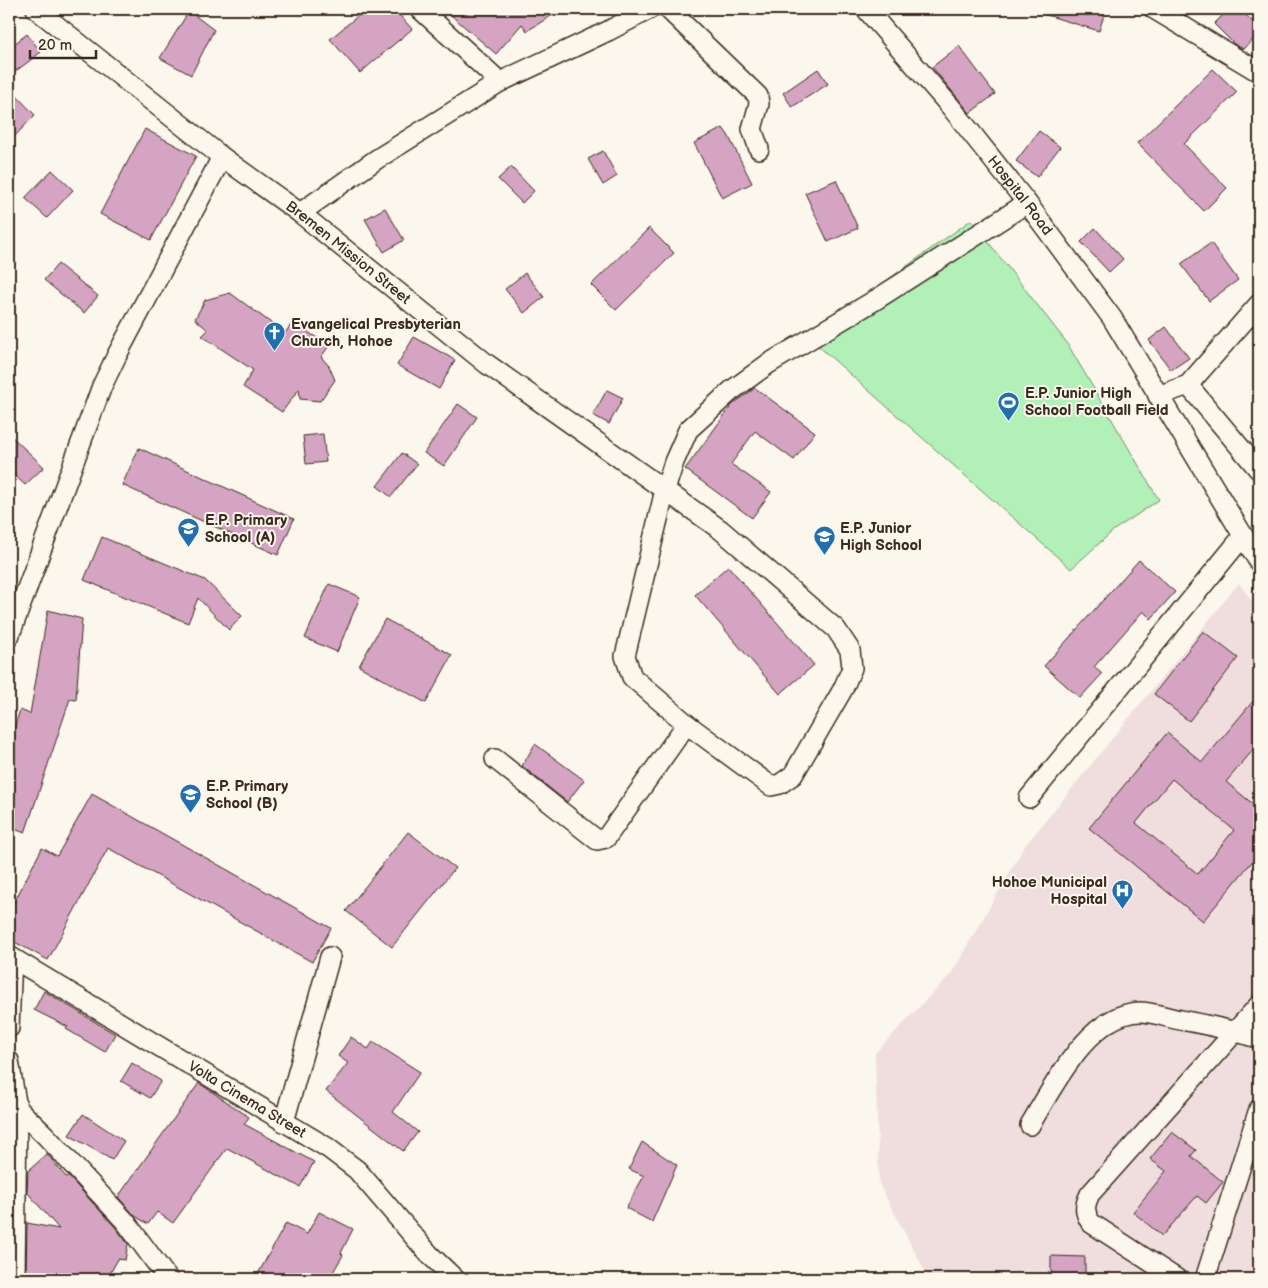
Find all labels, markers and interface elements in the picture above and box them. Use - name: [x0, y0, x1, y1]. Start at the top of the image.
- scale bar: [30, 28, 96, 60]
- text: 20 m: [38, 36, 72, 55]
- street label: Hospital Road: [984, 152, 1057, 239]
- street label: Bremen Mission Street: [282, 196, 415, 308]
- place label: Evangelical Presbyterian Church, Hohoe: [291, 315, 461, 351]
- church icon: Evangelical Presbyterian Church, Hohoe: [263, 321, 287, 352]
- place label: E.P. Junior High School Football Field: [1025, 384, 1169, 420]
- sports icon: E.P. Junior High School Football Field: [997, 390, 1021, 421]
- place label: E.P. Primary School (A): [205, 511, 287, 547]
- school or university icon: E.P. Primary School (A): [177, 517, 201, 548]
- place label: E.P. Junior High School: [840, 519, 922, 555]
- school or university icon: E.P. Junior High School: [812, 525, 836, 556]
- place label: E.P. Primary School (B): [206, 777, 288, 813]
- school or university icon: E.P. Primary School (B): [178, 783, 202, 814]
- place label: Hohoe Municipal Hospital: [992, 873, 1107, 909]
- hospital icon: Hohoe Municipal Hospital: [1111, 879, 1135, 910]
- street label: Volta Cinema Street: [185, 1057, 310, 1142]

